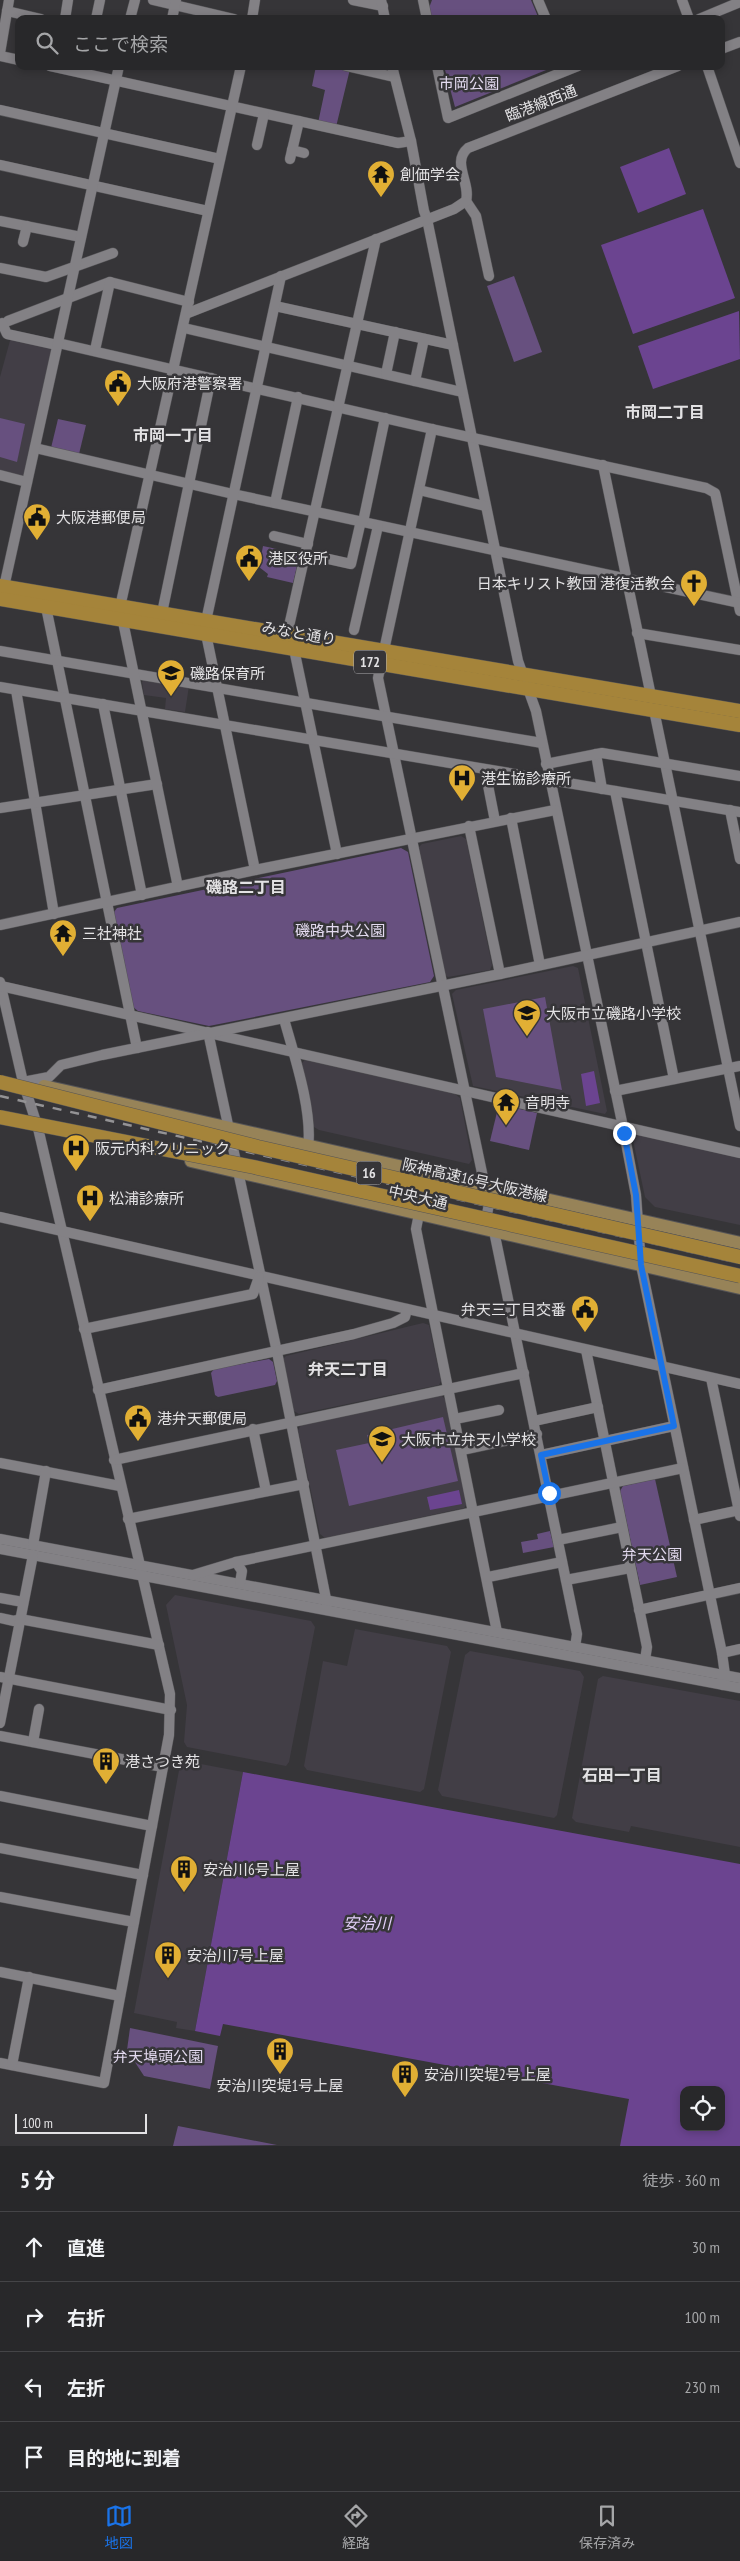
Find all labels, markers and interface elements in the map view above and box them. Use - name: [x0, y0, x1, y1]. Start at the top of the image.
- search box: [15, 15, 725, 70]
- icon: search: [33, 29, 61, 57]
- text: ここで検索: [73, 32, 168, 56]
- park label: 市岡公園: [439, 74, 499, 93]
- street label: 臨港線西通: [503, 81, 579, 125]
- temple icon: 創価学会: [366, 159, 396, 198]
- place label: 創価学会: [400, 165, 460, 184]
- public building icon: 大阪府港警察署: [103, 368, 133, 407]
- place label: 大阪府港警察署: [137, 374, 242, 393]
- district label: 市岡二丁目: [625, 402, 705, 422]
- district label: 市岡一丁目: [133, 425, 213, 445]
- public building icon: 大阪港郵便局: [22, 502, 52, 541]
- place label: 大阪港郵便局: [56, 508, 146, 527]
- public building icon: 港区役所: [234, 543, 264, 582]
- place label: 港区役所: [268, 549, 328, 568]
- church icon: 日本キリスト教団 港復活教会: [679, 568, 709, 607]
- place label: 日本キリスト教団 港復活教会: [477, 574, 675, 593]
- street label: みなと通り: [260, 617, 338, 649]
- road number: 172: [354, 650, 386, 674]
- school or university icon: 磯路保育所: [156, 658, 186, 697]
- place label: 磯路保育所: [190, 664, 265, 683]
- hospital icon: 港生協診療所: [447, 763, 477, 802]
- place label: 港生協診療所: [481, 769, 571, 788]
- district label: 磯路二丁目: [206, 877, 286, 897]
- temple icon: 三社神社: [48, 918, 78, 957]
- park label: 磯路中央公園: [295, 921, 385, 940]
- place label: 三社神社: [82, 924, 142, 943]
- school or university icon: 大阪市立磯路小学校: [512, 998, 542, 1037]
- place label: 大阪市立磯路小学校: [546, 1004, 681, 1023]
- temple icon: 音明寺: [491, 1087, 521, 1126]
- place label: 音明寺: [525, 1093, 570, 1112]
- route end: [613, 1122, 636, 1145]
- hospital icon: 阪元内科クリニック: [61, 1133, 91, 1172]
- place label: 阪元内科クリニック: [95, 1139, 230, 1158]
- street label: 阪神高速16号大阪港線: [401, 1154, 549, 1206]
- road number: 16: [356, 1162, 382, 1184]
- street label: 中央大通: [387, 1181, 449, 1213]
- hospital icon: 松浦診療所: [75, 1183, 105, 1222]
- place label: 松浦診療所: [109, 1189, 184, 1208]
- public building icon: 弁天三丁目交番: [570, 1294, 600, 1333]
- place label: 弁天三丁目交番: [461, 1300, 566, 1319]
- district label: 弁天二丁目: [308, 1359, 388, 1379]
- public building icon: 港弁天郵便局: [123, 1403, 153, 1442]
- place label: 港弁天郵便局: [157, 1409, 247, 1428]
- school or university icon: 大阪市立弁天小学校: [367, 1424, 397, 1463]
- place label: 大阪市立弁天小学校: [401, 1430, 536, 1449]
- route start: [538, 1482, 561, 1505]
- park label: 弁天公園: [622, 1545, 682, 1564]
- building icon: 港さつき苑: [91, 1746, 121, 1785]
- place label: 港さつき苑: [125, 1752, 200, 1771]
- district label: 石田一丁目: [582, 1765, 662, 1785]
- building icon: 安治川6号上屋: [169, 1854, 199, 1893]
- place label: 安治川6号上屋: [203, 1860, 300, 1879]
- water label: 安治川: [343, 1913, 393, 1933]
- building icon: 安治川7号上屋: [153, 1940, 183, 1979]
- place label: 安治川7号上屋: [187, 1946, 284, 1965]
- building icon: 安治川突堤1号上屋: [265, 2036, 295, 2075]
- park label: 弁天埠頭公園: [113, 2047, 203, 2066]
- building icon: 安治川突堤2号上屋: [390, 2059, 420, 2098]
- place label: 安治川突堤2号上屋: [424, 2065, 551, 2084]
- place label: 安治川突堤1号上屋: [217, 2076, 343, 2095]
- map controls: [680, 2086, 725, 2131]
- button: locate: [680, 2086, 725, 2131]
- scale bar: [15, 2111, 148, 2134]
- text: 100 m: [22, 2114, 53, 2132]
- text: 5 分: [20, 2167, 55, 2194]
- text: 徒歩 · 360 m: [642, 2170, 720, 2190]
- icon: ahead: [20, 2233, 48, 2261]
- text: 直進: [67, 2236, 105, 2260]
- text: 30 m: [692, 2237, 720, 2257]
- icon: right: [20, 2303, 48, 2331]
- text: 右折: [67, 2306, 105, 2330]
- text: 100 m: [685, 2307, 720, 2327]
- icon: left: [20, 2373, 48, 2401]
- text: 左折: [67, 2376, 105, 2400]
- text: 230 m: [685, 2377, 720, 2397]
- icon: arrive: [20, 2443, 48, 2471]
- text: 目的地に到着: [67, 2446, 181, 2470]
- tab: 地図: [105, 2502, 133, 2552]
- tab: 経路: [342, 2502, 370, 2552]
- tab: 保存済み: [579, 2502, 635, 2552]

